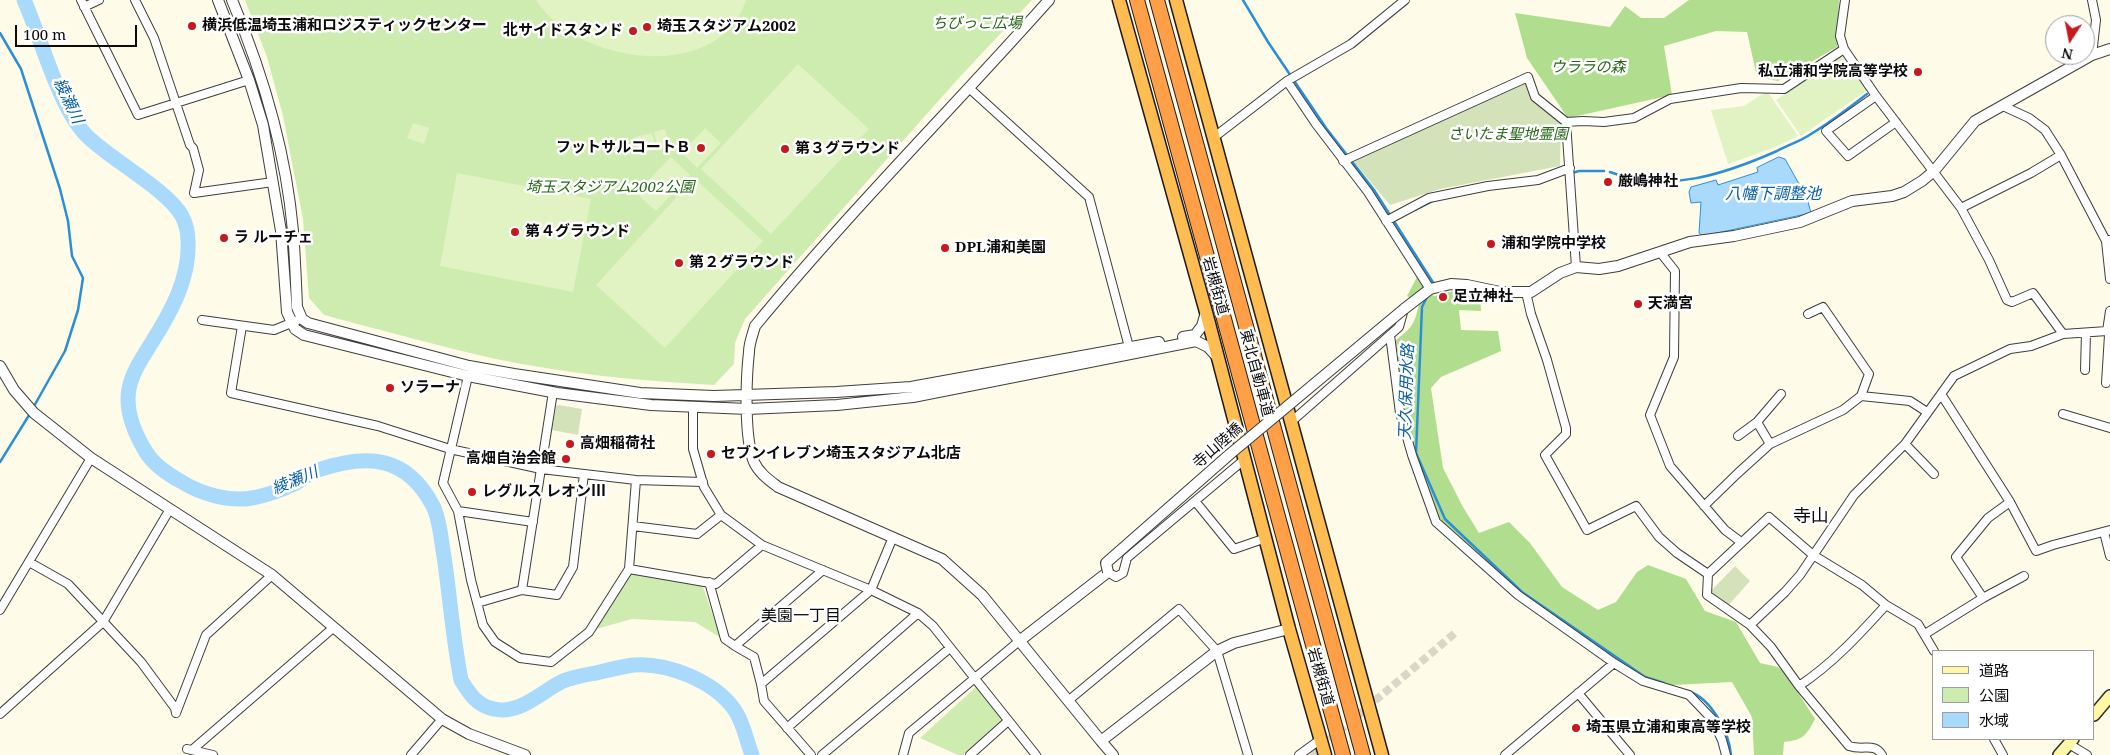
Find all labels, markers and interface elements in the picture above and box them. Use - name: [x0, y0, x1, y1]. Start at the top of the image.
- scale bar: [18, 15, 140, 47]
- park label: ちびっこ広場: [932, 15, 1022, 33]
- north arrow: [2045, 15, 2095, 65]
- place label: 横浜低温埼玉浦和ロジスティックセンター: [202, 17, 487, 35]
- place label: 埼玉スタジアム2002: [657, 18, 796, 36]
- marker: 横浜低温埼玉浦和ロジスティックセンター: [186, 20, 198, 32]
- marker: 埼玉スタジアム2002: [641, 21, 653, 33]
- place label: 北サイドスタンド: [503, 22, 623, 40]
- text: 100 m: [23, 24, 66, 44]
- marker: 北サイドスタンド: [627, 25, 639, 37]
- text: N: [2060, 44, 2074, 65]
- park label: ウララの森: [1551, 59, 1625, 77]
- place label: 私立浦和学院高等学校: [1758, 63, 1908, 81]
- marker: 私立浦和学院高等学校: [1912, 66, 1924, 78]
- water label: 綾瀬川: [49, 75, 87, 127]
- park label: さいたま聖地霊園: [1448, 126, 1568, 144]
- place label: フットサルコートＢ: [556, 139, 691, 157]
- place label: 第３グラウンド: [795, 140, 900, 158]
- marker: フットサルコートＢ: [695, 142, 707, 154]
- marker: 第３グラウンド: [779, 143, 791, 155]
- place label: 厳嶋神社: [1618, 173, 1678, 191]
- marker: 厳嶋神社: [1602, 176, 1614, 188]
- park label: 埼玉スタジアム2002公園: [526, 179, 694, 197]
- water label: 八幡下調整池: [1725, 184, 1821, 204]
- place label: 第４グラウンド: [525, 223, 630, 241]
- marker: 第４グラウンド: [509, 226, 521, 238]
- place label: ラ ルーチェ: [234, 229, 313, 247]
- marker: ラ ルーチェ: [218, 232, 230, 244]
- place label: 浦和学院中学校: [1501, 235, 1606, 253]
- marker: 浦和学院中学校: [1485, 238, 1497, 250]
- place label: DPL浦和美園: [955, 239, 1046, 257]
- marker: DPL浦和美園: [939, 242, 951, 254]
- place label: 第２グラウンド: [689, 254, 794, 272]
- street label: 岩槻街道: [1198, 255, 1232, 317]
- marker: 第２グラウンド: [673, 257, 685, 269]
- place label: 足立神社: [1453, 288, 1513, 306]
- marker: 足立神社: [1437, 291, 1449, 303]
- place label: 天満宮: [1648, 295, 1693, 313]
- marker: 天満宮: [1632, 298, 1644, 310]
- street label: 東北自動車道: [1236, 327, 1276, 419]
- water label: 天久保用水路: [1396, 344, 1418, 440]
- place label: ソラーナ: [400, 379, 460, 397]
- marker: ソラーナ: [384, 382, 396, 394]
- street label: 寺山陸橋: [1189, 420, 1247, 472]
- place label: 高畑稲荷社: [580, 435, 655, 453]
- marker: 高畑稲荷社: [564, 438, 576, 450]
- place label: セブンイレブン埼玉スタジアム北店: [721, 445, 961, 463]
- marker: セブンイレブン埼玉スタジアム北店: [705, 448, 717, 460]
- place label: 高畑自治会館: [466, 450, 556, 468]
- marker: 高畑自治会館: [560, 453, 572, 465]
- water label: 綾瀬川: [269, 463, 321, 499]
- place label: レグルス レオンⅢ: [482, 483, 606, 501]
- marker: レグルス レオンⅢ: [466, 486, 478, 498]
- district label: 寺山: [1793, 506, 1829, 528]
- district label: 美園一丁目: [761, 606, 841, 626]
- street label: 岩槻街道: [1303, 646, 1337, 708]
- legend: [1932, 650, 2095, 740]
- text: 道路: [1979, 660, 2009, 680]
- text: 公園: [1979, 685, 2009, 705]
- text: 水域: [1979, 710, 2009, 730]
- place label: 埼玉県立浦和東高等学校: [1586, 719, 1751, 737]
- marker: 埼玉県立浦和東高等学校: [1570, 722, 1582, 734]

